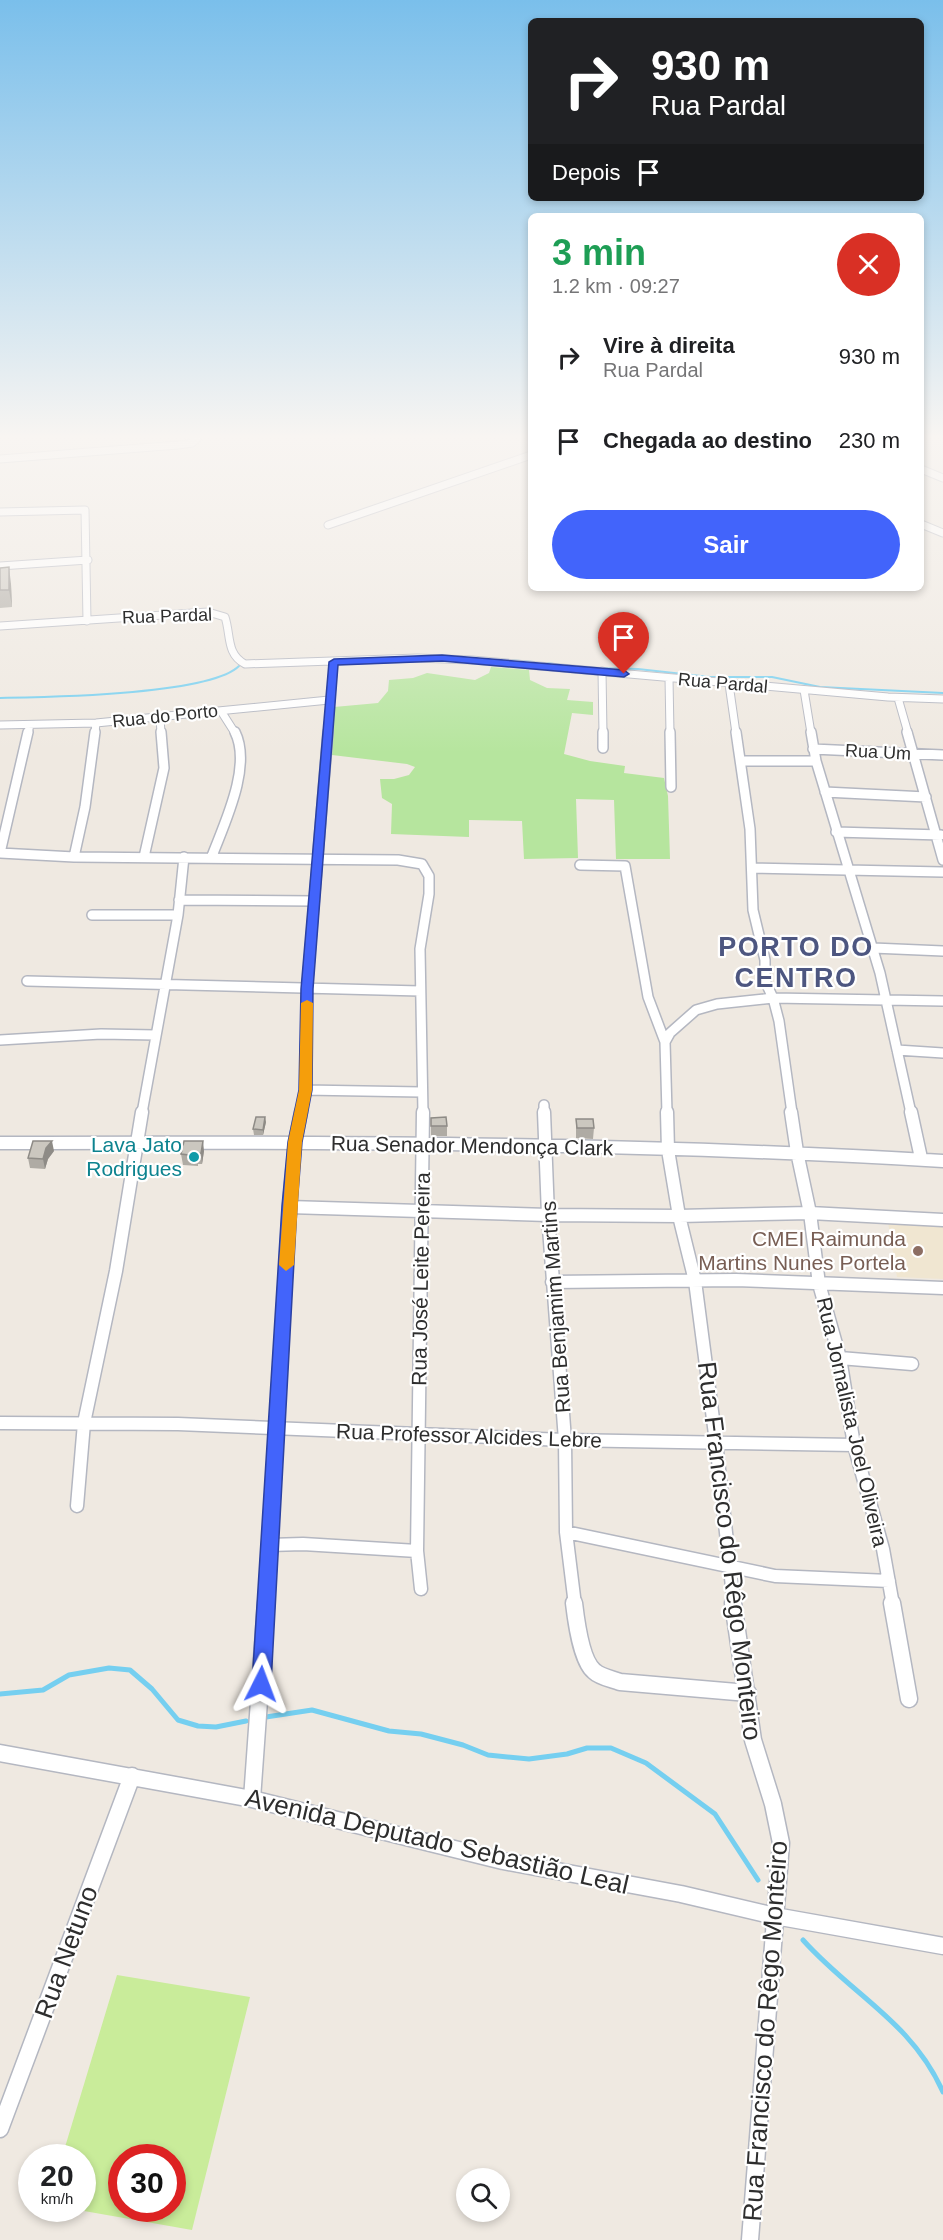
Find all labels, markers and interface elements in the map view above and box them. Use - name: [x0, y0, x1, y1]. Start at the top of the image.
- icon: right: [552, 42, 630, 120]
- text: 930 m: [651, 42, 770, 89]
- text: Rua Pardal: [651, 91, 786, 121]
- icon: arrive: [632, 156, 665, 189]
- text: Depois: [552, 160, 620, 185]
- text: 3 min: [552, 232, 646, 273]
- button: close: [837, 233, 900, 296]
- text: 1.2 km · 09:27: [552, 275, 680, 297]
- text: Vire à direita: [603, 333, 735, 358]
- icon: right: [552, 341, 585, 374]
- text: 930 m: [839, 344, 900, 369]
- text: Rua Pardal: [603, 359, 703, 381]
- icon: arrive: [552, 425, 585, 458]
- text: Chegada ao destino: [603, 428, 812, 453]
- text: 230 m: [839, 428, 900, 453]
- button: Sair: [552, 510, 900, 579]
- street label: Rua Pardal: [122, 604, 212, 628]
- pin: [598, 612, 649, 674]
- icon: arrive: [607, 621, 640, 654]
- street label: Rua Pardal: [677, 669, 769, 697]
- street label: Rua do Porto: [111, 701, 219, 731]
- street label: Rua Um: [845, 740, 911, 764]
- district label: PORTO DO CENTRO: [718, 932, 874, 993]
- street label: Rua Senador Mendonça Clark: [331, 1132, 614, 1159]
- place label: Lava Jato Rodrigues: [86, 1133, 182, 1180]
- marker: Lava Jato Rodrigues: [187, 1150, 201, 1164]
- street label: Rua José Leite Pereira: [407, 1172, 434, 1386]
- street label: Rua Benjamim Martins: [537, 1200, 574, 1414]
- place label: CMEI Raimunda Martins Nunes Portela: [698, 1227, 906, 1274]
- marker: CMEI Raimunda Martins Nunes Portela: [911, 1244, 925, 1258]
- street label: Rua Jornalista Joel Oliveira: [813, 1295, 893, 1549]
- street label: Rua Francisco do Rêgo Monteiro: [692, 1360, 768, 1742]
- street label: Rua Professor Alcides Lebre: [336, 1419, 602, 1452]
- position arrow: [229, 1652, 293, 1716]
- street label: Avenida Deputado Sebastião Leal: [242, 1782, 632, 1900]
- street label: Rua Francisco do Rêgo Monteiro: [737, 1840, 793, 2222]
- street label: Rua Netuno: [28, 1882, 104, 2022]
- speed limit sign: 30: [108, 2144, 186, 2222]
- text: 20: [40, 2159, 74, 2192]
- map controls: [456, 2168, 510, 2222]
- button: search: [456, 2168, 510, 2222]
- text: km/h: [41, 2190, 73, 2207]

